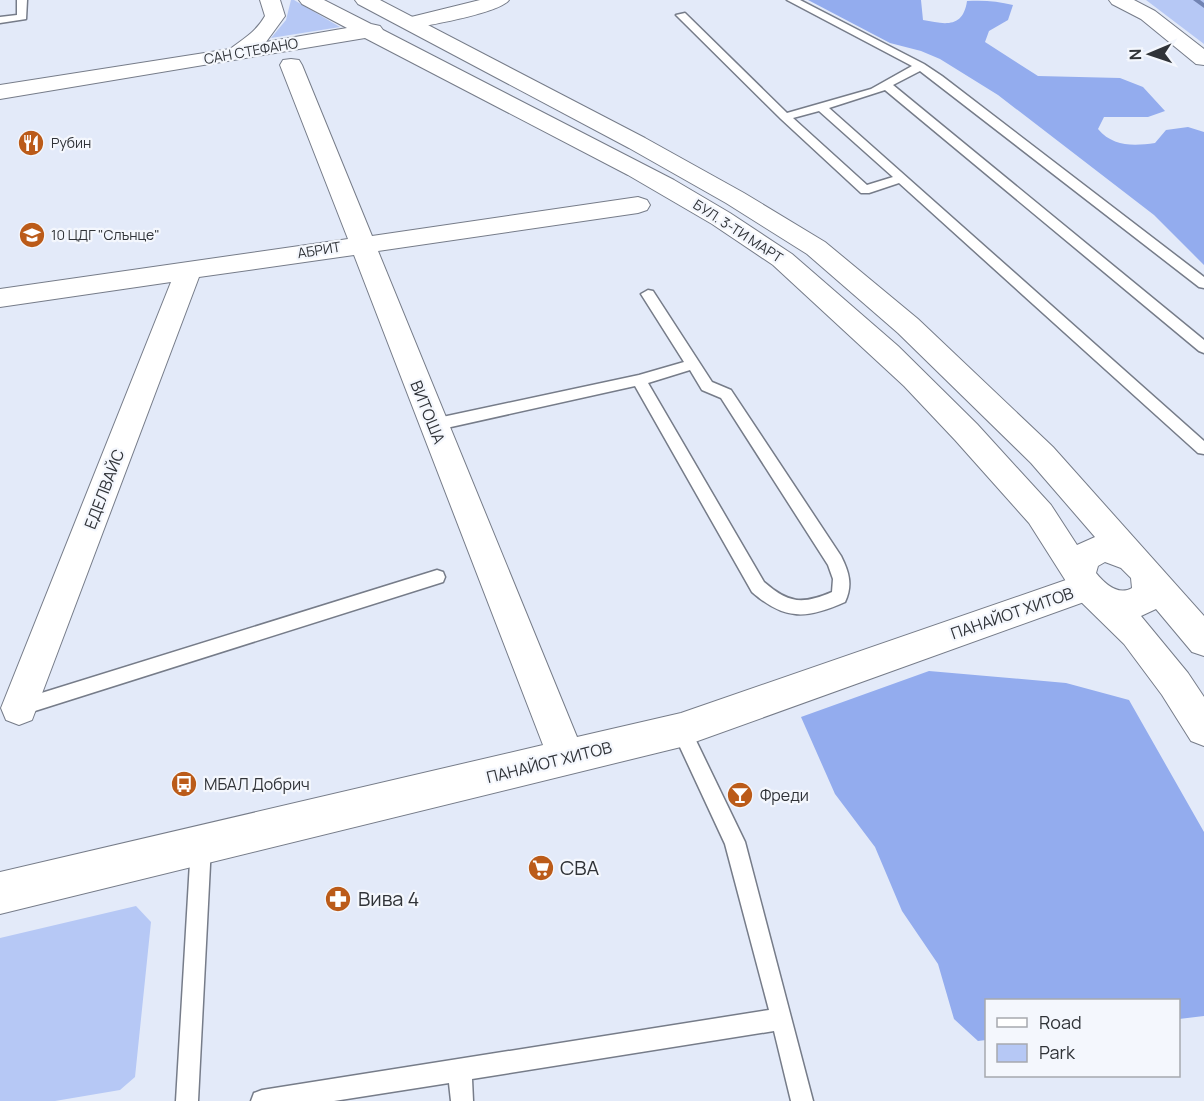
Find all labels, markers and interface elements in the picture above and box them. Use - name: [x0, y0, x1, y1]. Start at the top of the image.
- north arrow: [1120, 24, 1180, 84]
- street label: САН СТЕФАНО: [202, 33, 299, 68]
- text: N: [1124, 48, 1146, 61]
- restaurant icon: Рубин: [16, 128, 46, 158]
- place label: Рубин: [51, 133, 91, 152]
- street label: БУЛ. 3-ТИ МАРТ: [690, 195, 787, 267]
- school or university icon: 10 ЦДГ "Слънце": [17, 220, 47, 250]
- place label: 10 ЦДГ "Слънце": [51, 225, 160, 244]
- street label: АБРИТ: [296, 237, 343, 262]
- street label: ВИТОША: [405, 377, 451, 447]
- street label: ЕДЕЛВАЙС: [79, 446, 129, 532]
- street label: ПАНАЙОТ ХИТОВ: [948, 582, 1076, 644]
- street label: ПАНАЙОТ ХИТОВ: [484, 736, 614, 788]
- bus stop icon: МБАЛ Добрич: [169, 769, 199, 799]
- place label: МБАЛ Добрич: [204, 773, 310, 795]
- bar icon: Фреди: [725, 780, 755, 810]
- place label: Фреди: [760, 784, 809, 806]
- supermarket icon: CBA: [526, 853, 556, 883]
- place label: CBA: [560, 854, 600, 881]
- pharmacy icon: Вива 4: [323, 884, 353, 914]
- place label: Вива 4: [358, 885, 419, 912]
- legend: [985, 999, 1180, 1077]
- text: Road: [1039, 1010, 1082, 1034]
- text: Park: [1039, 1040, 1076, 1064]

